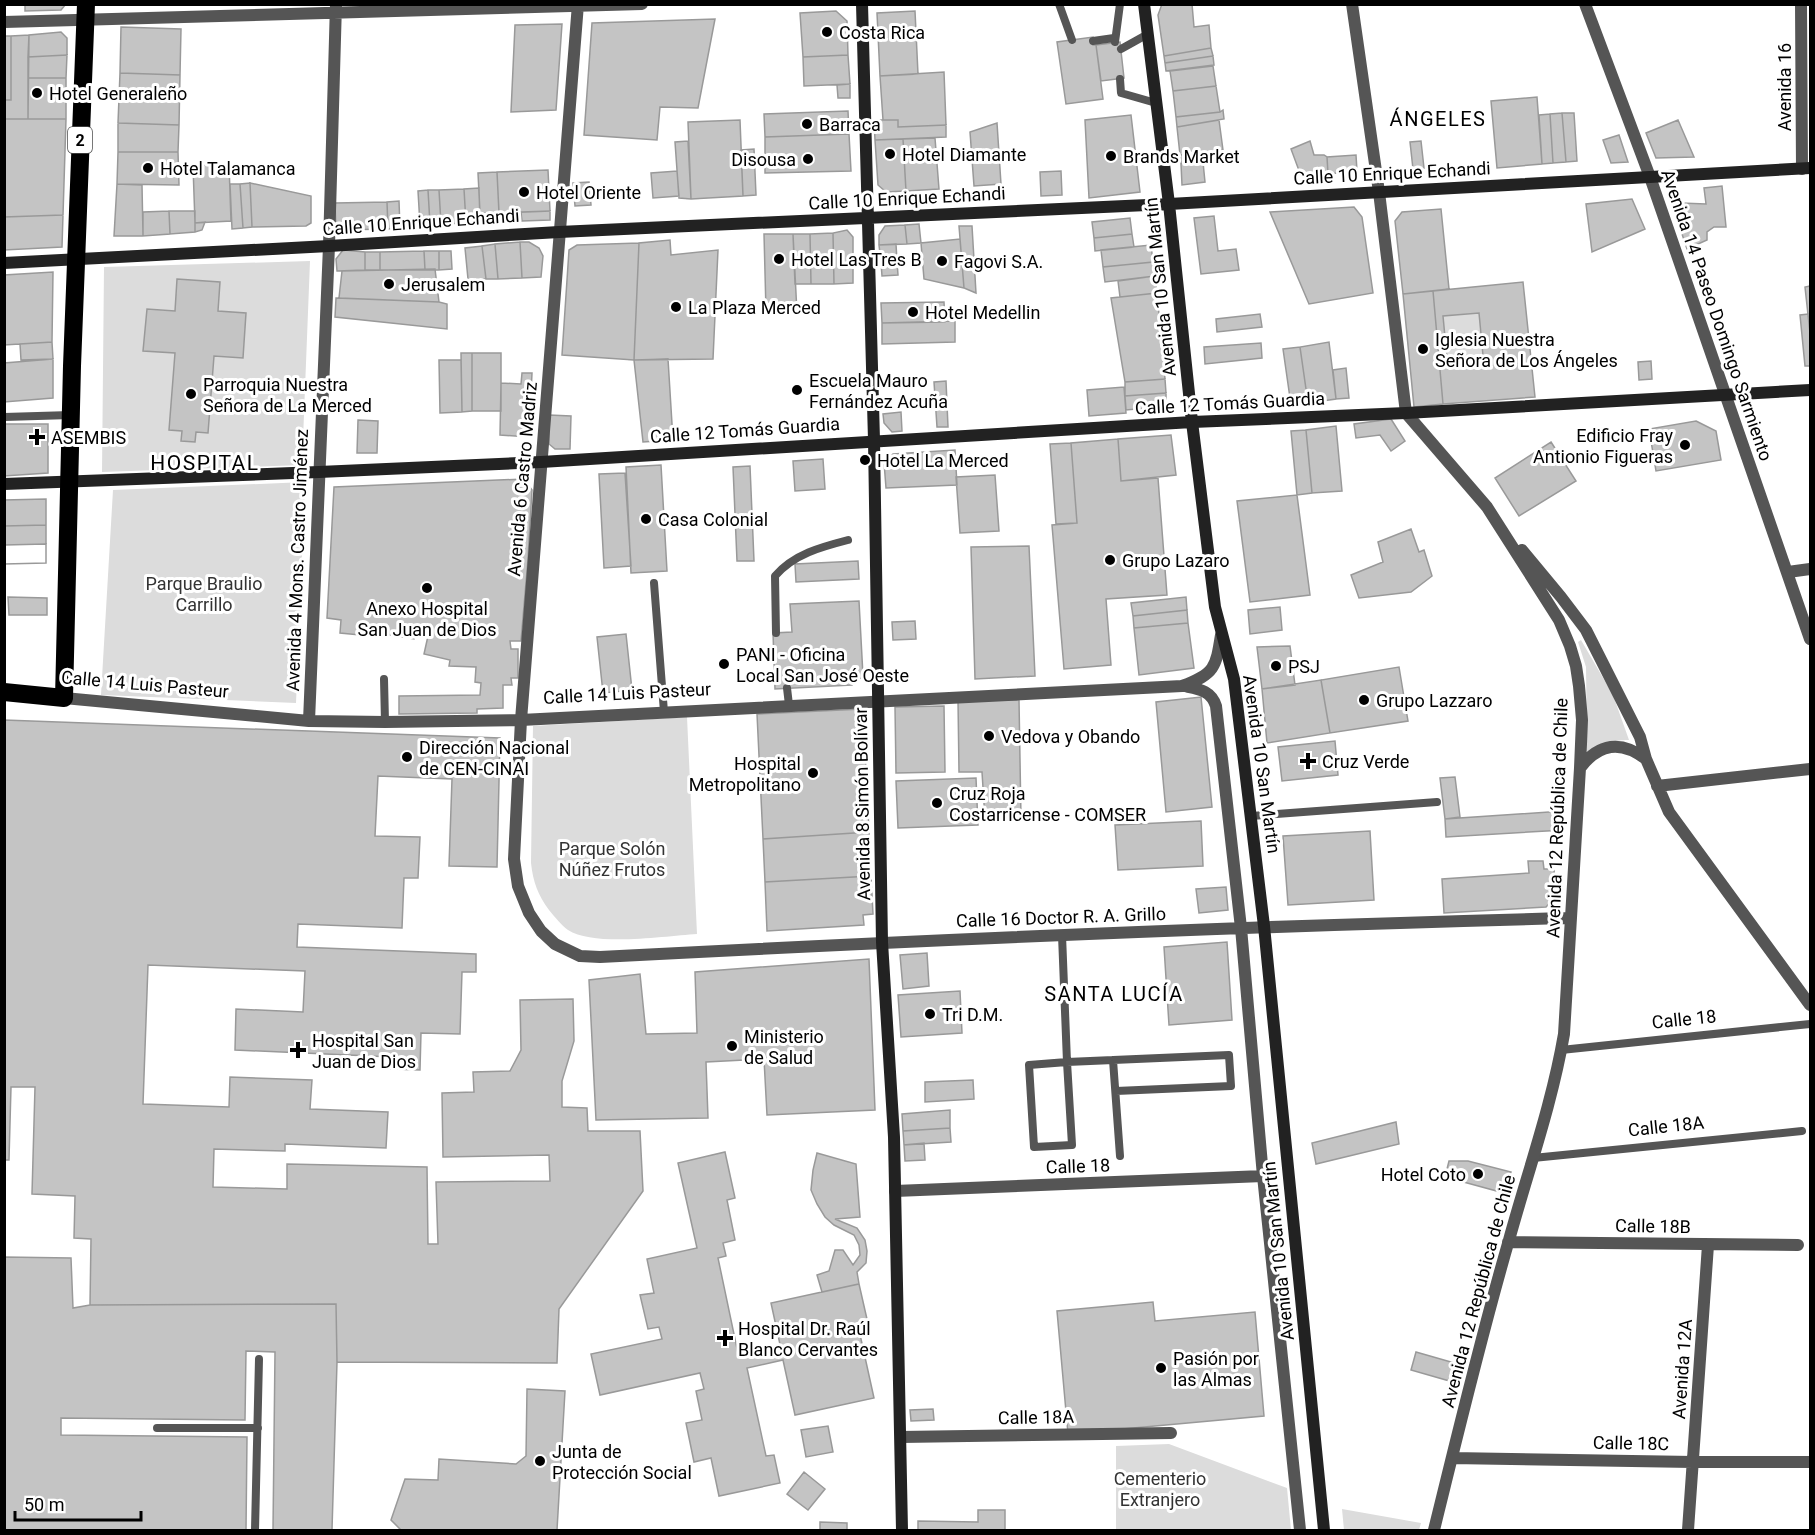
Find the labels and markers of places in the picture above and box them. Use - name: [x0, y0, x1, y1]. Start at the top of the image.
- place label: Costa Rica: [839, 22, 925, 43]
- marker: Costa Rica: [820, 25, 834, 39]
- place label: Hotel Generaleño: [49, 83, 187, 104]
- marker: Hotel Generaleño: [30, 86, 44, 100]
- place label: Barraca: [819, 114, 881, 135]
- marker: Barraca: [800, 117, 814, 131]
- place label: Hotel Diamante: [902, 144, 1026, 165]
- place label: Brands Market: [1123, 146, 1240, 167]
- marker: Hotel Diamante: [883, 147, 897, 161]
- place label: Disousa: [731, 149, 796, 170]
- marker: Brands Market: [1104, 149, 1118, 163]
- marker: Disousa: [801, 152, 815, 166]
- place label: Hotel Talamanca: [160, 158, 295, 179]
- marker: Hotel Talamanca: [141, 161, 155, 175]
- place label: Hotel Oriente: [536, 182, 641, 203]
- marker: Hotel Oriente: [517, 185, 531, 199]
- place label: Hotel Las Tres B: [791, 249, 922, 270]
- place label: Fagovi S.A.: [954, 251, 1043, 272]
- marker: Hotel Las Tres B: [772, 252, 786, 266]
- marker: Fagovi S.A.: [935, 254, 949, 268]
- place label: Jerusalem: [401, 274, 485, 295]
- marker: Jerusalem: [382, 277, 396, 291]
- place label: La Plaza Merced: [688, 297, 821, 318]
- marker: La Plaza Merced: [669, 300, 683, 314]
- place label: Hotel Medellin: [925, 302, 1040, 323]
- marker: Hotel Medellin: [906, 305, 920, 319]
- place label: Iglesia Nuestra Señora de Los Ángeles: [1435, 329, 1618, 371]
- marker: Iglesia Nuestra Señora de Los Ángeles: [1416, 342, 1430, 356]
- place label: Escuela Mauro Fernández Acuña: [809, 370, 948, 412]
- place label: Parroquia Nuestra Señora de La Merced: [203, 374, 372, 416]
- marker: Escuela Mauro Fernández Acuña: [790, 383, 804, 397]
- marker: Parroquia Nuestra Señora de La Merced: [184, 387, 198, 401]
- place label: Edificio Fray Antionio Figueras: [1533, 425, 1673, 467]
- place label: ASEMBIS: [51, 427, 126, 448]
- marker: ASEMBIS: [28, 428, 46, 446]
- marker: Edificio Fray Antionio Figueras: [1678, 438, 1692, 452]
- place label: Hotel La Merced: [877, 450, 1009, 471]
- marker: Hotel La Merced: [858, 453, 872, 467]
- place label: Casa Colonial: [658, 509, 768, 530]
- marker: Casa Colonial: [639, 512, 653, 526]
- place label: Grupo Lazaro: [1122, 550, 1230, 571]
- marker: Grupo Lazaro: [1103, 553, 1117, 567]
- marker: Anexo Hospital San Juan de Dios: [420, 581, 434, 595]
- place label: Anexo Hospital San Juan de Dios: [358, 598, 496, 640]
- place label: PANI - Oficina Local San José Oeste: [736, 644, 909, 686]
- place label: PSJ: [1288, 656, 1320, 677]
- marker: PANI - Oficina Local San José Oeste: [717, 657, 731, 671]
- marker: PSJ: [1269, 659, 1283, 673]
- place label: Grupo Lazzaro: [1376, 690, 1492, 711]
- marker: Grupo Lazzaro: [1357, 693, 1371, 707]
- place label: Vedova y Obando: [1001, 726, 1140, 747]
- marker: Vedova y Obando: [982, 729, 996, 743]
- place label: Dirección Nacional de CEN-CINAI: [419, 737, 569, 779]
- marker: Dirección Nacional de CEN-CINAI: [400, 750, 414, 764]
- place label: Cruz Verde: [1322, 751, 1409, 772]
- marker: Cruz Verde: [1299, 752, 1317, 770]
- place label: Hospital Metropolitano: [689, 753, 801, 795]
- marker: Hospital Metropolitano: [806, 766, 820, 780]
- place label: Cruz Roja Costarricense - COMSER: [949, 783, 1146, 825]
- marker: Cruz Roja Costarricense - COMSER: [930, 796, 944, 810]
- place label: Tri D.M.: [942, 1004, 1003, 1025]
- marker: Tri D.M.: [923, 1007, 937, 1021]
- place label: Ministerio de Salud: [744, 1026, 824, 1068]
- place label: Hospital San Juan de Dios: [312, 1030, 416, 1072]
- marker: Ministerio de Salud: [725, 1039, 739, 1053]
- marker: Hospital San Juan de Dios: [289, 1041, 307, 1059]
- place label: Hotel Coto: [1381, 1164, 1466, 1185]
- marker: Hotel Coto: [1471, 1167, 1485, 1181]
- place label: Hospital Dr. Raúl Blanco Cervantes: [738, 1318, 878, 1360]
- marker: Hospital Dr. Raúl Blanco Cervantes: [716, 1329, 734, 1347]
- place label: Pasión por las Almas: [1173, 1348, 1259, 1390]
- marker: Pasión por las Almas: [1154, 1361, 1168, 1375]
- place label: Junta de Protección Social: [552, 1441, 692, 1483]
- marker: Junta de Protección Social: [533, 1454, 547, 1468]

